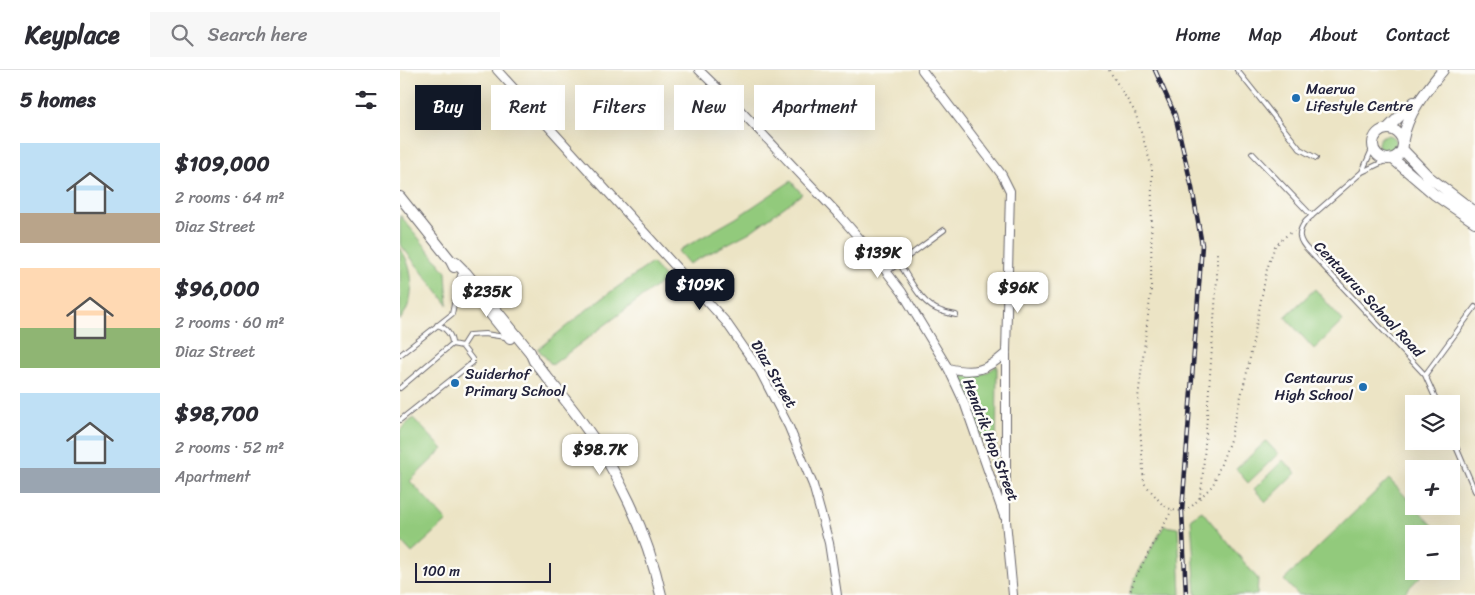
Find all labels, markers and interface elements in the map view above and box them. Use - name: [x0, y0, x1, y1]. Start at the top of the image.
- search box: [150, 12, 500, 57]
- text: Keyplace: [25, 14, 120, 56]
- text: Search here: [208, 18, 308, 51]
- text: Home: [1176, 19, 1221, 51]
- text: Map: [1249, 19, 1282, 51]
- text: About: [1310, 19, 1358, 51]
- text: Contact: [1386, 19, 1450, 51]
- icon: search: [168, 21, 196, 49]
- place label: Maerua Lifestyle Centre: [1306, 76, 1413, 119]
- text: 5 homes: [20, 81, 96, 119]
- chip: Buy: [415, 85, 481, 130]
- chip: Rent: [491, 85, 565, 130]
- chip: Filters: [575, 85, 664, 130]
- chip: New: [674, 85, 744, 130]
- chip: Apartment: [754, 85, 875, 130]
- icon: filters: [352, 86, 380, 114]
- marker: Maerua Lifestyle Centre: [1290, 92, 1302, 104]
- text: $109,000: [175, 145, 270, 183]
- icon: home: [60, 163, 120, 223]
- text: 2 rooms · 64 m²: [175, 183, 285, 212]
- text: Diaz Street: [175, 212, 255, 241]
- street label: Centaurus School Road: [1308, 234, 1431, 364]
- pin: $139K: [843, 236, 913, 279]
- text: $139K: [855, 238, 901, 267]
- pin: $109K: [665, 268, 735, 311]
- text: $96,000: [175, 270, 259, 308]
- text: $109K: [676, 270, 724, 299]
- pin: $96K: [988, 272, 1048, 314]
- text: $96K: [998, 273, 1038, 302]
- pin: $235K: [452, 276, 522, 318]
- text: $235K: [463, 277, 511, 306]
- icon: home: [60, 288, 120, 348]
- text: 2 rooms · 60 m²: [175, 308, 285, 337]
- street label: Diaz Street: [744, 335, 804, 413]
- text: Diaz Street: [175, 337, 255, 366]
- place label: Suiderhof Primary School: [465, 361, 566, 404]
- place label: Centaurus High School: [1275, 365, 1354, 408]
- street label: Hendrik Hop Street: [956, 375, 1027, 506]
- marker: Suiderhof Primary School: [449, 377, 461, 389]
- marker: Centaurus High School: [1357, 381, 1369, 393]
- text: $98,700: [175, 395, 259, 433]
- map controls: [1405, 395, 1460, 580]
- button: layers: [1405, 395, 1460, 450]
- icon: home: [60, 413, 120, 473]
- text: 2 rooms · 52 m²: [175, 433, 284, 462]
- pin: $98.7K: [559, 434, 641, 476]
- text: $98.7K: [573, 435, 627, 464]
- button: +: [1405, 460, 1460, 515]
- text: Apartment: [175, 462, 251, 491]
- button: −: [1405, 525, 1460, 580]
- text: 100 m: [422, 559, 460, 584]
- scale bar: [415, 560, 551, 583]

